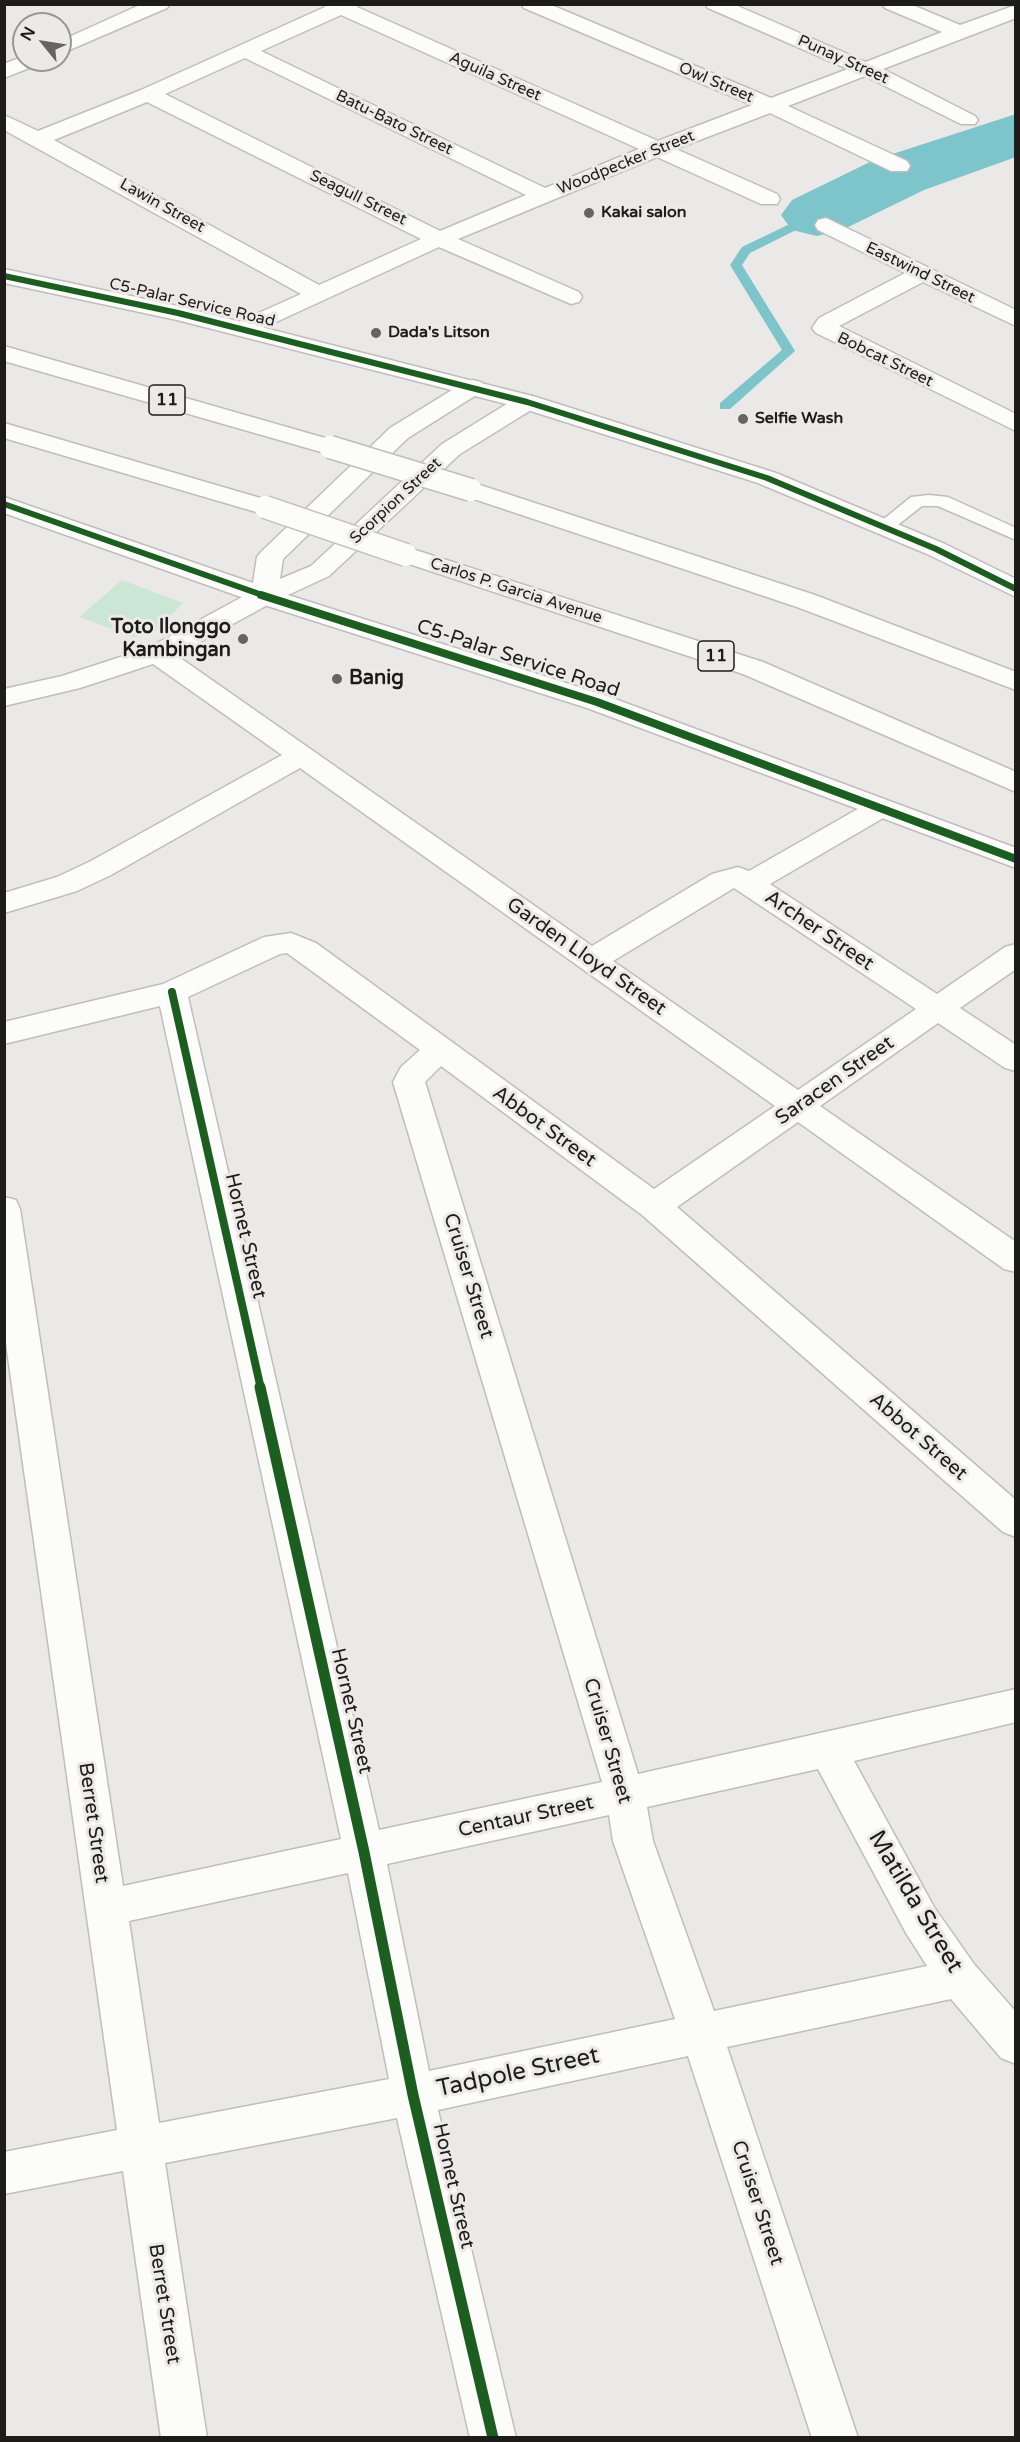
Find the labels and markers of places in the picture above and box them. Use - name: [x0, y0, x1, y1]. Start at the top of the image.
- place label: Kakai salon: [601, 203, 687, 223]
- marker: Kakai salon: [582, 206, 596, 220]
- place label: Dada's Litson: [388, 323, 490, 343]
- marker: Dada's Litson: [369, 326, 383, 340]
- place label: Selfie Wash: [755, 409, 843, 429]
- marker: Selfie Wash: [736, 412, 750, 426]
- place label: Toto Ilonggo Kambingan: [111, 616, 231, 663]
- marker: Toto Ilonggo Kambingan: [236, 632, 250, 646]
- place label: Banig: [349, 667, 404, 691]
- marker: Banig: [330, 672, 344, 686]

